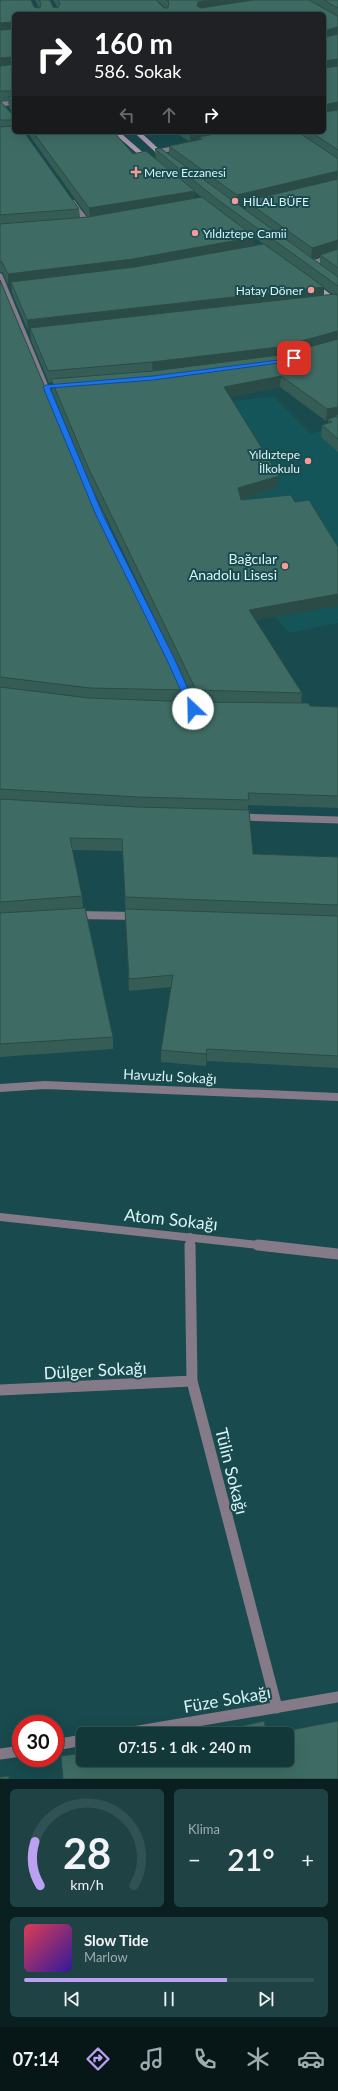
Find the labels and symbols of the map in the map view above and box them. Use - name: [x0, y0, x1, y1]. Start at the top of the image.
- place label: Merve Eczanesi: [144, 165, 226, 180]
- marker: Merve Eczanesi: [131, 167, 141, 177]
- place label: HİLAL BÜFE: [243, 194, 309, 209]
- marker: HİLAL BÜFE: [230, 196, 240, 206]
- place label: Yıldıztepe Camii: [203, 226, 287, 241]
- marker: Yıldıztepe Camii: [190, 228, 200, 238]
- place label: Hatay Döner: [236, 283, 304, 298]
- marker: Hatay Döner: [306, 285, 316, 295]
- pin: [277, 341, 311, 375]
- place label: Yıldıztepe İlkokulu: [249, 447, 300, 476]
- marker: Yıldıztepe İlkokulu: [303, 456, 313, 466]
- place label: Bağcılar Anadolu Lisesi: [189, 550, 277, 583]
- marker: Bağcılar Anadolu Lisesi: [280, 561, 290, 571]
- position arrow: [172, 688, 214, 730]
- street label: Havuzlu Sokağı: [123, 1065, 217, 1087]
- street label: Atom Sokağı: [123, 1204, 219, 1234]
- street label: Dülger Sokağı: [43, 1357, 147, 1383]
- street label: Tülin Sokağı: [211, 1426, 253, 1516]
- street label: Füze Sokağı: [182, 1681, 272, 1717]
- speed limit sign: 30: [12, 1715, 64, 1767]

